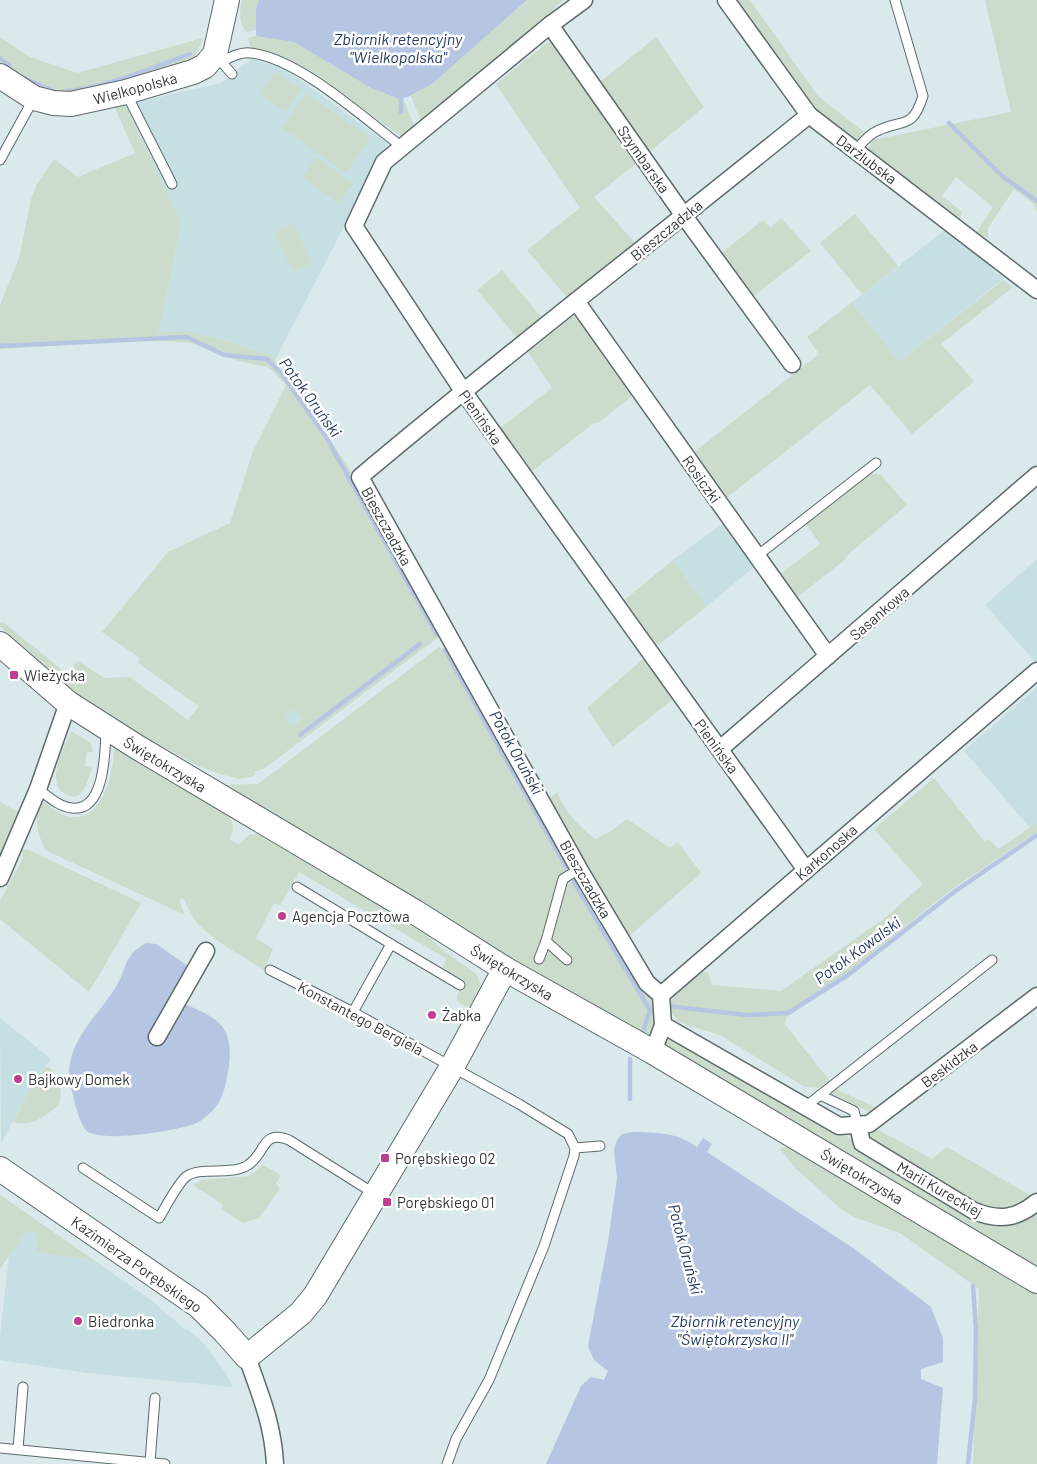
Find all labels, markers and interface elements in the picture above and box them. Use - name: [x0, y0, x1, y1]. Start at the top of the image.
- water label: Zbiornik retencyjny "Wielkopolska": [334, 29, 463, 66]
- street label: Wielkopolska: [91, 68, 179, 108]
- street label: Szymbarska: [614, 122, 674, 196]
- street label: Darżlubska: [833, 130, 901, 188]
- street label: Bieszczadzka: [626, 196, 706, 264]
- water label: Potok Oruński: [276, 354, 346, 440]
- street label: Pienińska: [456, 386, 506, 448]
- street label: Rosiczki: [679, 452, 725, 506]
- street label: Bieszczadzka: [358, 484, 416, 568]
- street label: Sasankowa: [846, 582, 912, 644]
- place label: Wieżycka: [24, 666, 85, 684]
- marker: Wieżycka: [8, 669, 20, 681]
- water label: Potok Oruński: [486, 707, 548, 797]
- street label: Pienińska: [691, 715, 743, 777]
- street label: Świętokrzyska: [120, 732, 210, 796]
- street label: Karkonoska: [791, 820, 861, 884]
- street label: Bieszczadzka: [556, 837, 616, 921]
- place label: Agencja Pocztowa: [292, 907, 410, 925]
- marker: Agencja Pocztowa: [276, 910, 288, 922]
- water label: Potok Kowalski: [810, 912, 904, 988]
- street label: Świętokrzyska: [467, 940, 557, 1004]
- street label: Konstantego Bergiela: [295, 977, 427, 1059]
- place label: Żabka: [442, 1006, 481, 1024]
- marker: Żabka: [426, 1009, 438, 1021]
- street label: Beskidzka: [917, 1037, 981, 1091]
- place label: Bajkowy Domek: [28, 1070, 130, 1088]
- marker: Bajkowy Domek: [12, 1073, 24, 1085]
- street label: Świętokrzyska: [817, 1144, 907, 1208]
- place label: Porębskiego 02: [395, 1149, 496, 1167]
- marker: Porębskiego 02: [379, 1152, 391, 1164]
- street label: Marii Kureckiej: [894, 1157, 986, 1221]
- place label: Porębskiego 01: [397, 1193, 494, 1211]
- marker: Porębskiego 01: [381, 1196, 393, 1208]
- water label: Potok Oruński: [665, 1202, 707, 1297]
- street label: Kazimierza Porębskiego: [68, 1212, 206, 1316]
- water label: Zbiornik retencyjny "Świętokrzyska II": [671, 1311, 800, 1348]
- place label: Biedronka: [88, 1312, 154, 1330]
- marker: Biedronka: [72, 1315, 84, 1327]

